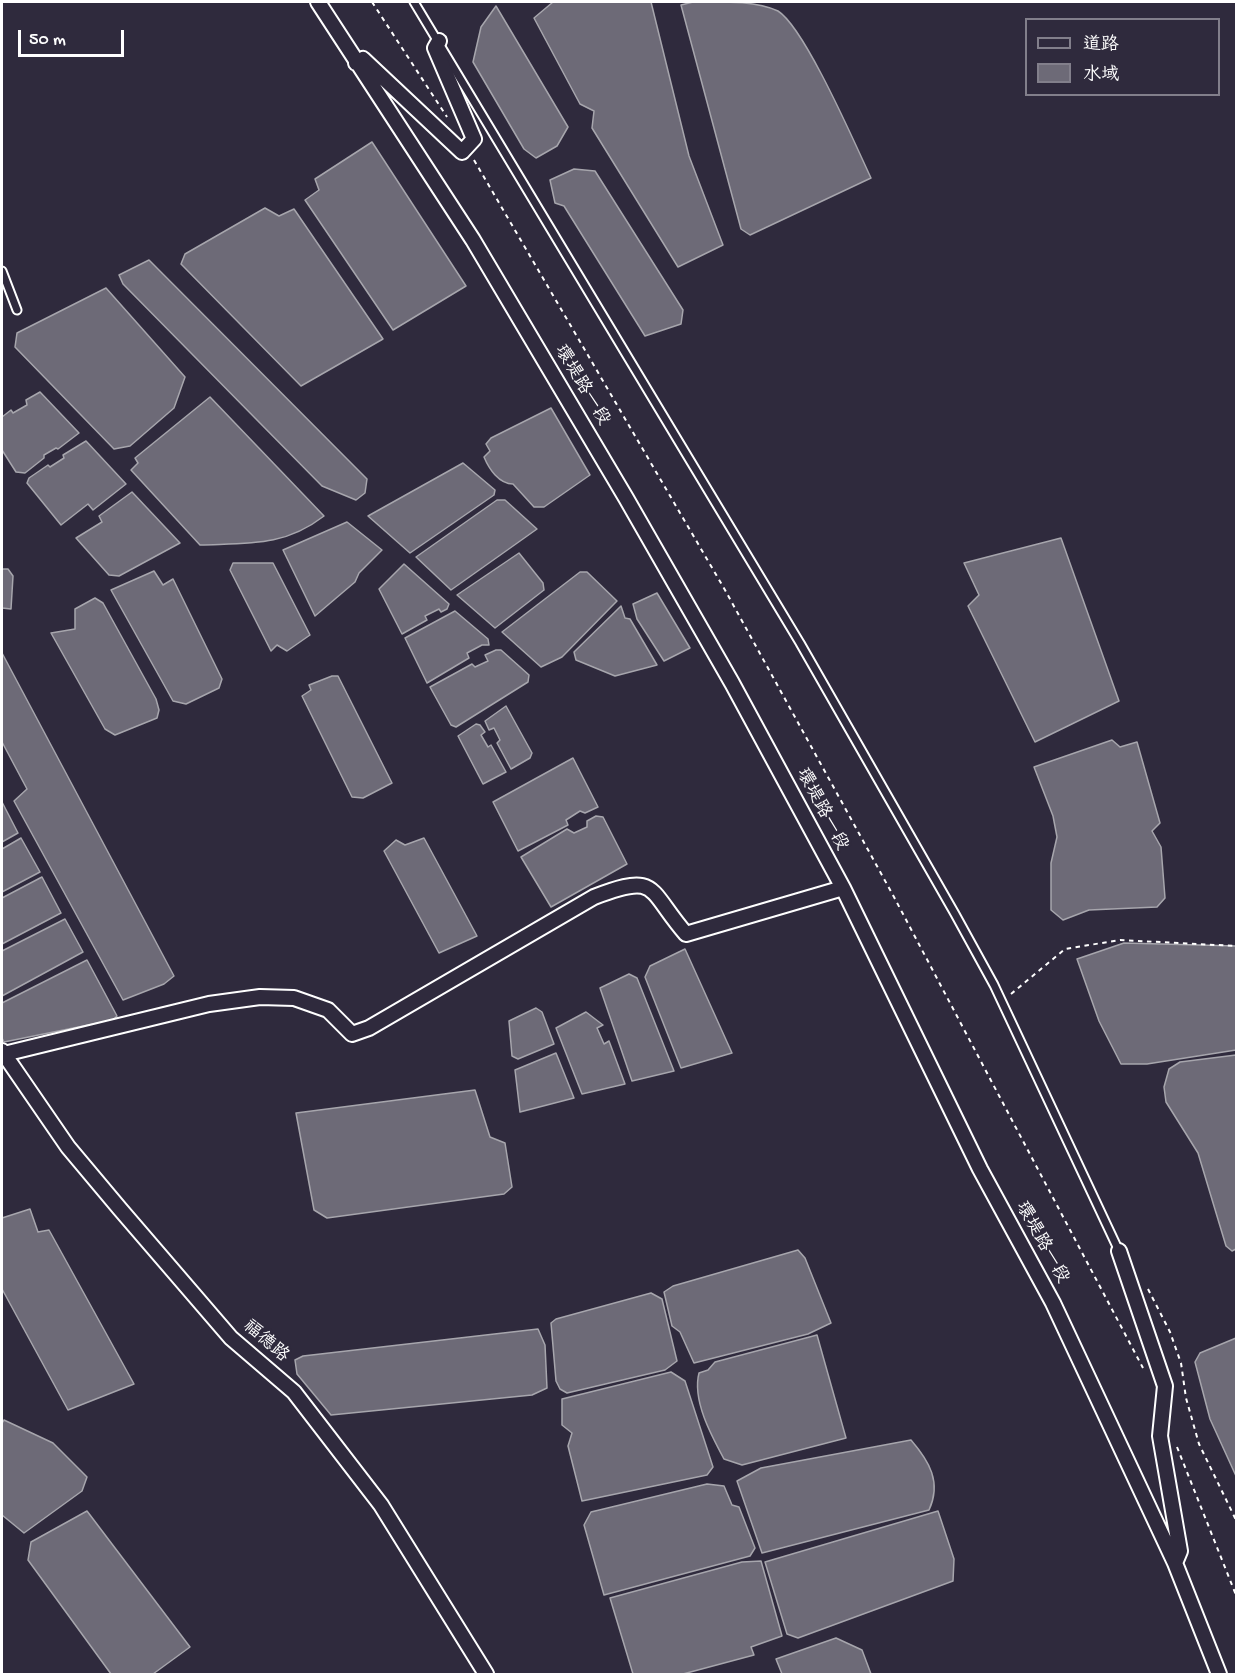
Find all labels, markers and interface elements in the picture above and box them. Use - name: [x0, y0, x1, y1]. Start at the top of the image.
- scale bar: [21, 18, 128, 56]
- legend: [1025, 18, 1220, 96]
- text: 50 m: [29, 30, 66, 51]
- text: 道路: [1083, 35, 1119, 56]
- text: 水域: [1083, 65, 1119, 86]
- street label: 環堤路一段: [549, 342, 613, 430]
- street label: 環堤路一段: [790, 765, 852, 855]
- street label: 環堤路一段: [1010, 1198, 1072, 1288]
- street label: 福德路: [238, 1316, 292, 1368]

